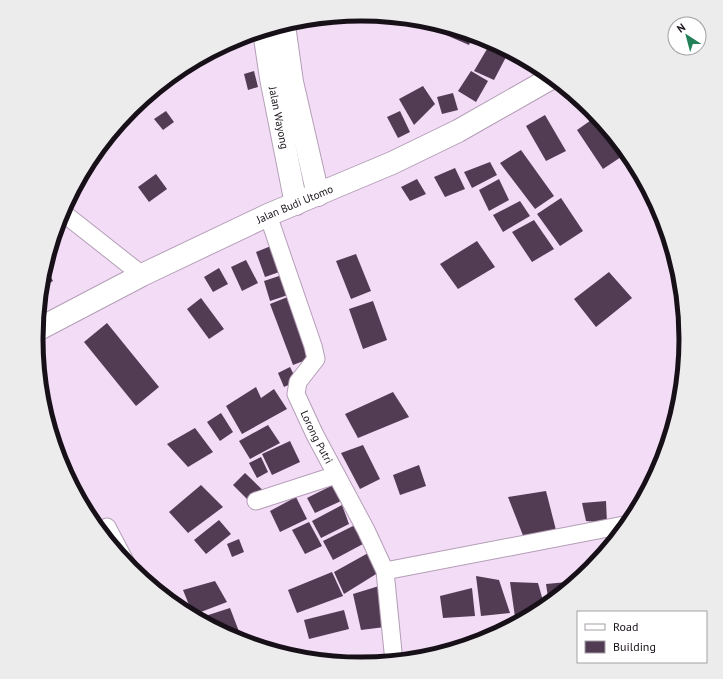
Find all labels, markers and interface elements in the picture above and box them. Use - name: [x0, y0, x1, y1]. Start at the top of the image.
- north arrow: [667, 16, 707, 56]
- text: N: [674, 20, 688, 36]
- street label: Jalan Wayong: [266, 84, 292, 150]
- street label: Jalan Budi Utomo: [253, 181, 335, 227]
- street label: Lorong Putri: [298, 408, 336, 466]
- legend: [577, 611, 707, 663]
- text: Road: [613, 619, 638, 634]
- text: Building: [613, 639, 656, 654]

